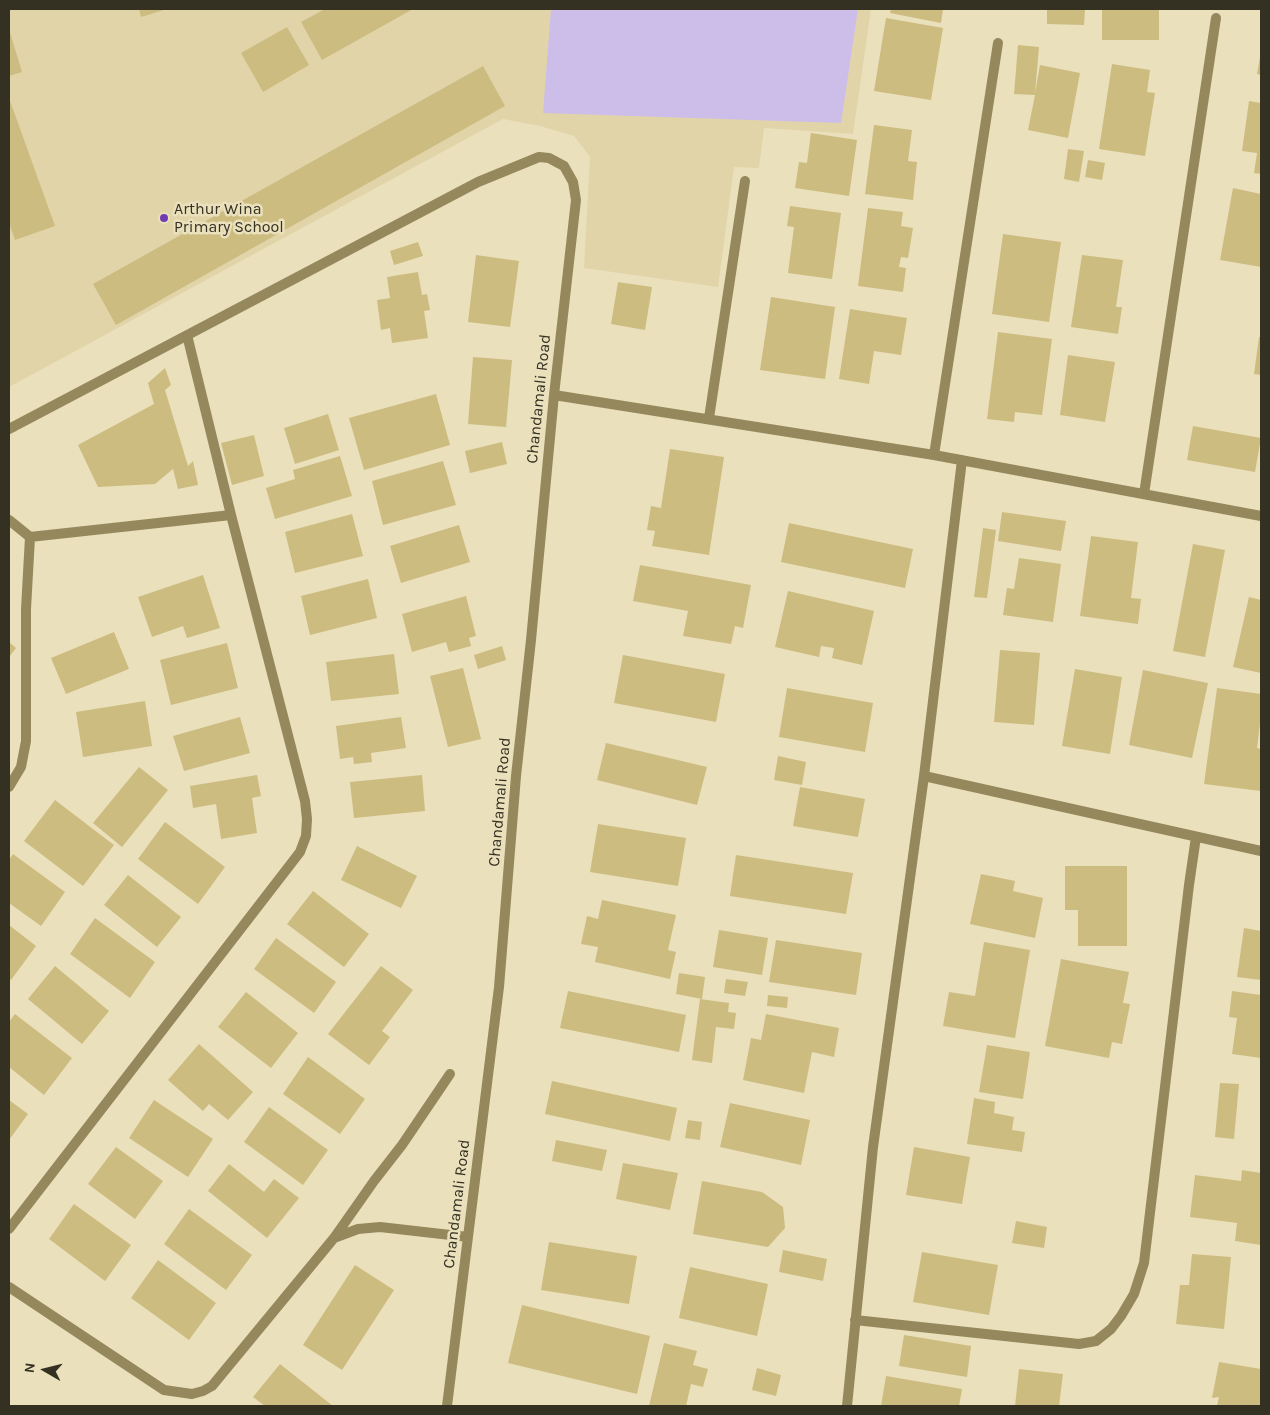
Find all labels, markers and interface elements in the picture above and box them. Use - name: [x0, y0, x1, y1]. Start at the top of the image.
- place label: Arthur Wina Primary School: [174, 199, 284, 237]
- marker: Arthur Wina Primary School: [158, 212, 170, 224]
- street label: Chandamali Road: [523, 333, 555, 465]
- street label: Chandamali Road: [485, 736, 515, 868]
- street label: Chandamali Road: [440, 1138, 474, 1270]
- north arrow: [20, 1345, 70, 1395]
- text: N: [21, 1362, 39, 1374]

